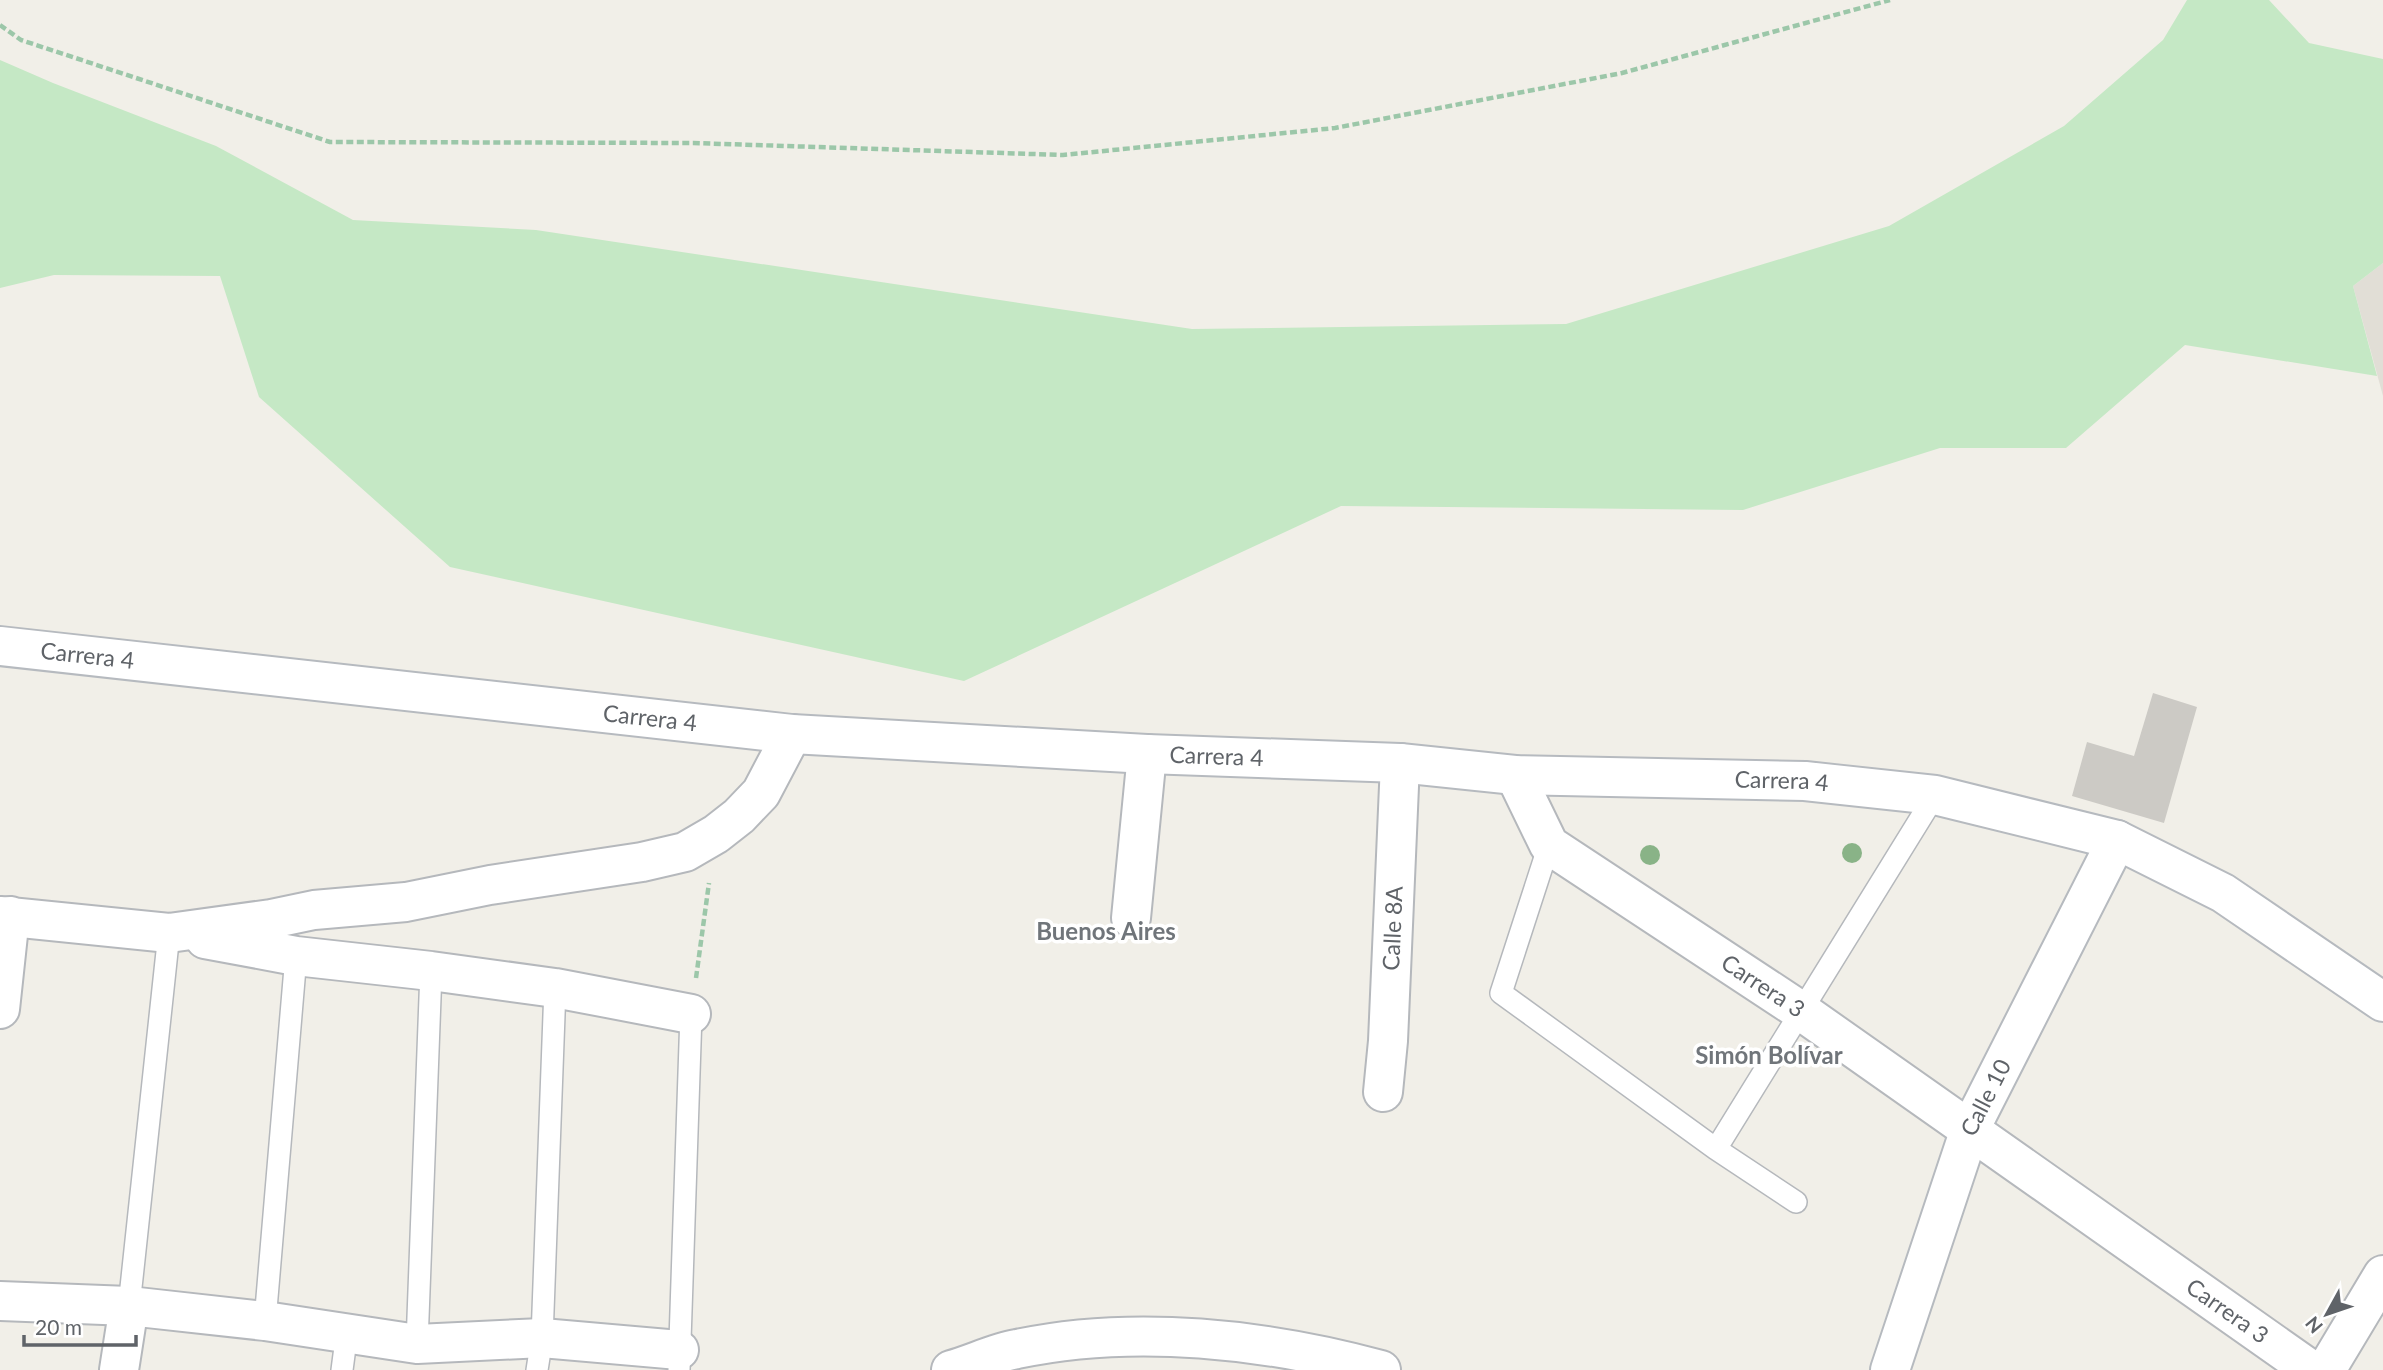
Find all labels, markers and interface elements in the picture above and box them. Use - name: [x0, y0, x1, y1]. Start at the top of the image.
- street label: Carrera 4: [39, 636, 136, 674]
- street label: Carrera 4: [602, 698, 698, 736]
- street label: Carrera 4: [1169, 740, 1264, 771]
- street label: Carrera 4: [1734, 765, 1830, 796]
- street label: Calle 8A: [1376, 885, 1408, 971]
- district label: Buenos Aires: [1036, 916, 1176, 945]
- street label: Carrera 3: [1716, 948, 1810, 1023]
- district label: Simón Bolívar: [1695, 1040, 1843, 1069]
- street label: Calle 10: [1954, 1054, 2016, 1140]
- street label: Carrera 3: [2181, 1272, 2274, 1349]
- north arrow: [2292, 1279, 2362, 1349]
- scale bar: [24, 1304, 136, 1348]
- text: N: [2300, 1312, 2327, 1338]
- text: 20 m: [35, 1314, 82, 1339]

